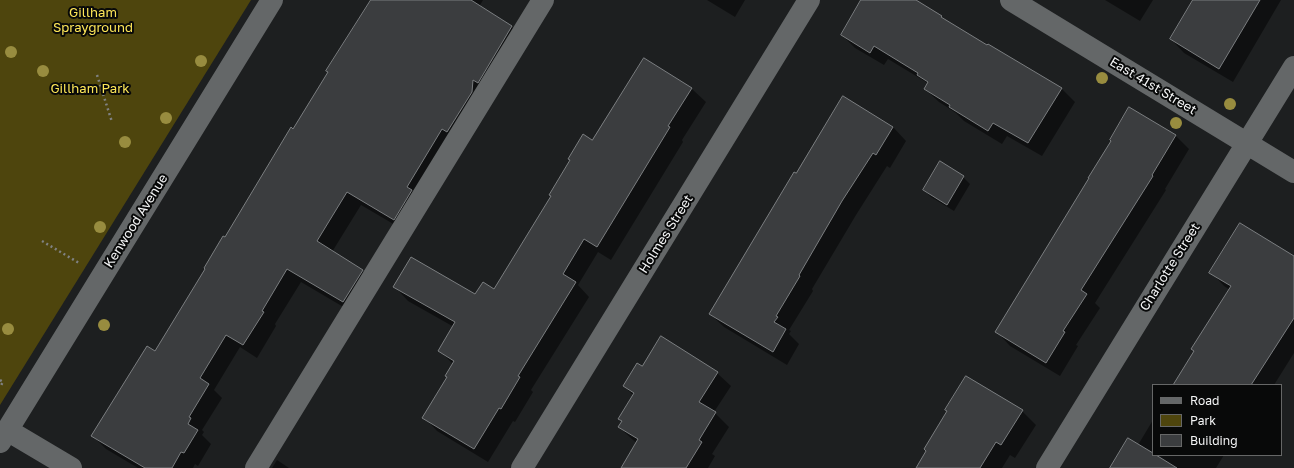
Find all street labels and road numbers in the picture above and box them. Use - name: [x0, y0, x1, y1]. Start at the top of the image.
- street label: East 41st Street: [1107, 54, 1199, 118]
- street label: Kenwood Avenue: [101, 171, 171, 271]
- street label: Holmes Street: [636, 192, 696, 276]
- street label: Charlotte Street: [1137, 220, 1203, 314]

